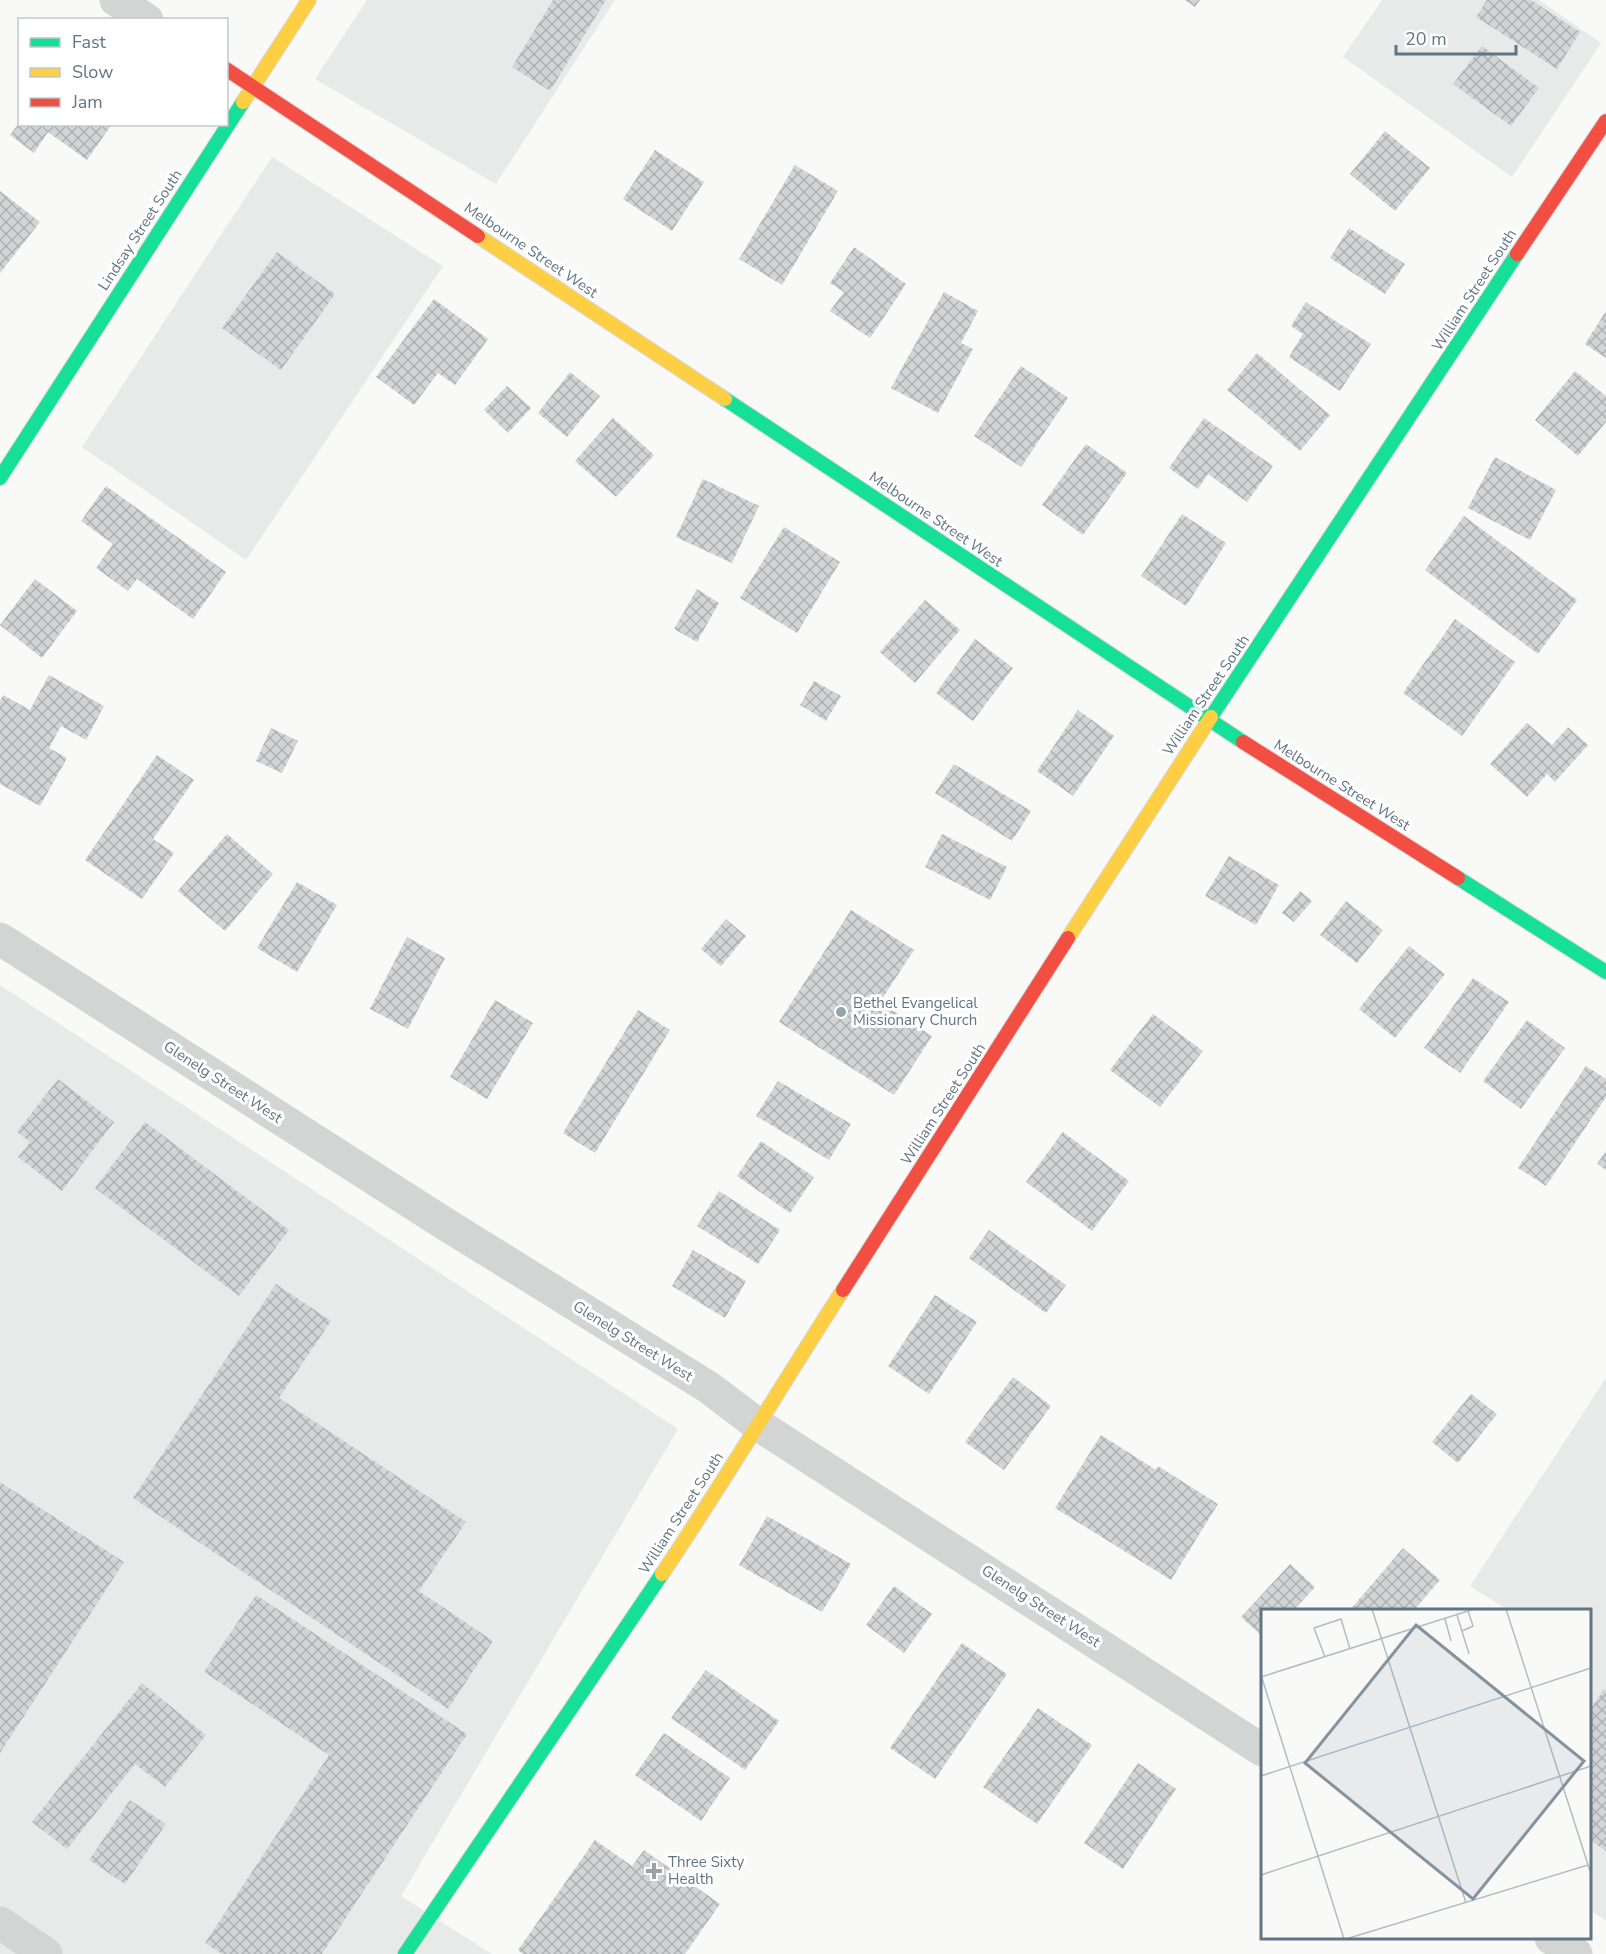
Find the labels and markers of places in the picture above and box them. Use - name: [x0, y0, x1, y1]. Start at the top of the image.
- place label: Bethel Evangelical Missionary Church: [853, 993, 978, 1030]
- marker: Bethel Evangelical Missionary Church: [834, 1005, 848, 1019]
- place label: Three Sixty Health: [668, 1852, 745, 1889]
- marker: Three Sixty Health: [645, 1862, 663, 1880]

